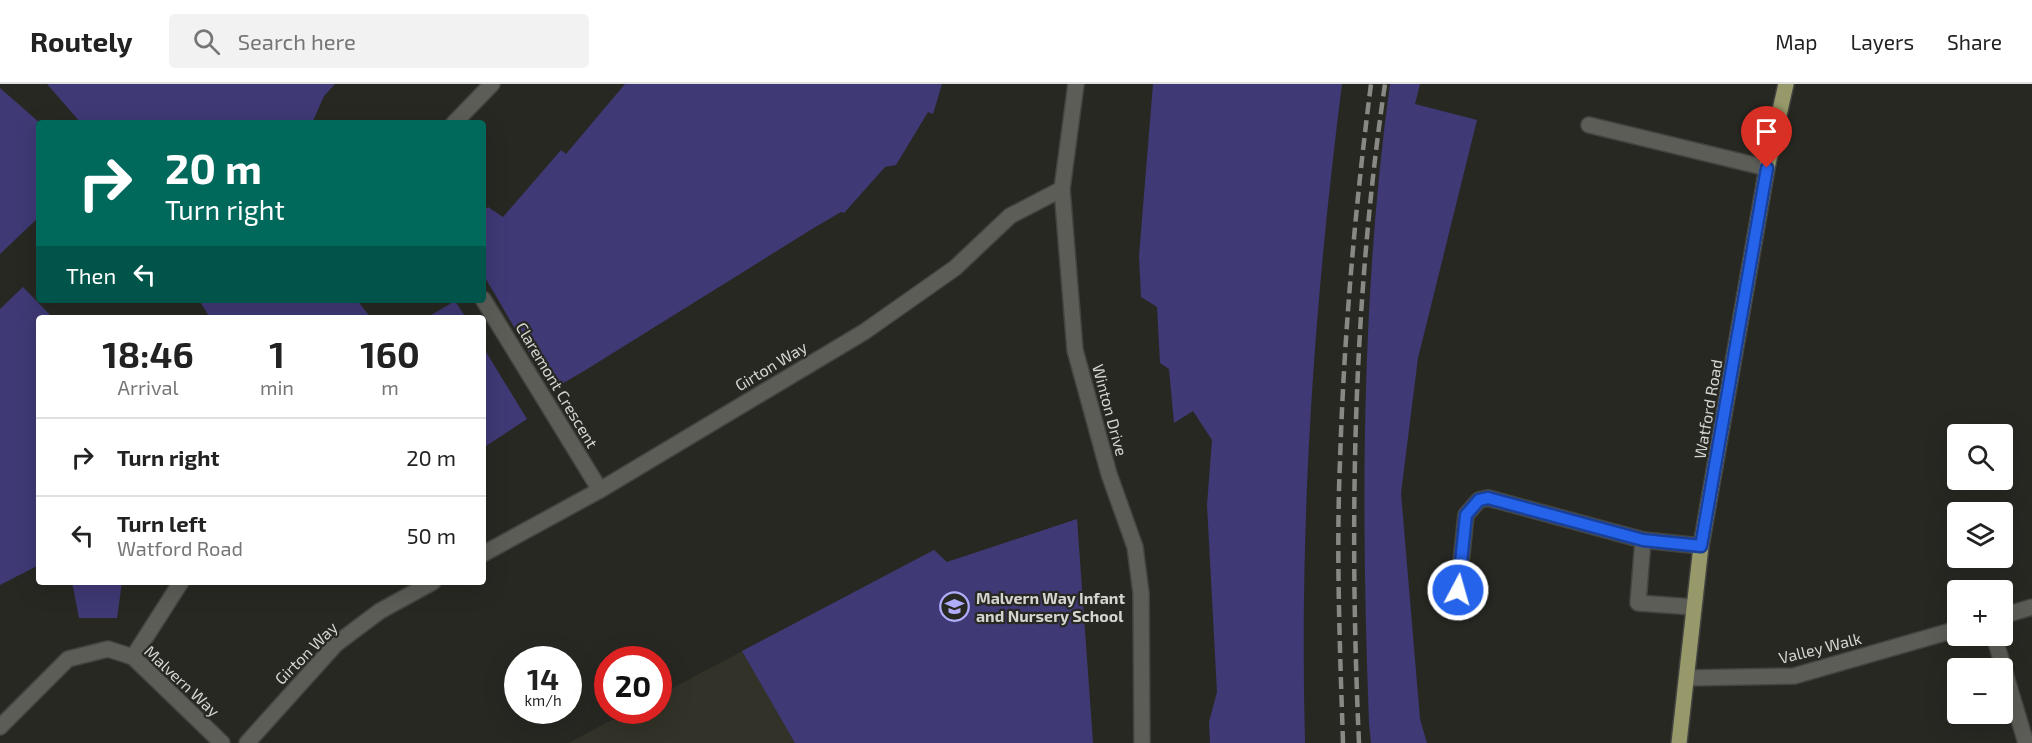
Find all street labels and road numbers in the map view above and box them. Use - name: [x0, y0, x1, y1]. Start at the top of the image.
- street label: Claremont Crescent: [512, 318, 602, 451]
- street label: Girton Way: [731, 336, 811, 394]
- street label: Watford Road: [1689, 358, 1726, 460]
- street label: Winton Drive: [1089, 362, 1132, 458]
- street label: Girton Way: [270, 617, 341, 688]
- street label: Valley Walk: [1777, 628, 1863, 667]
- street label: Malvern Way: [141, 641, 224, 721]

